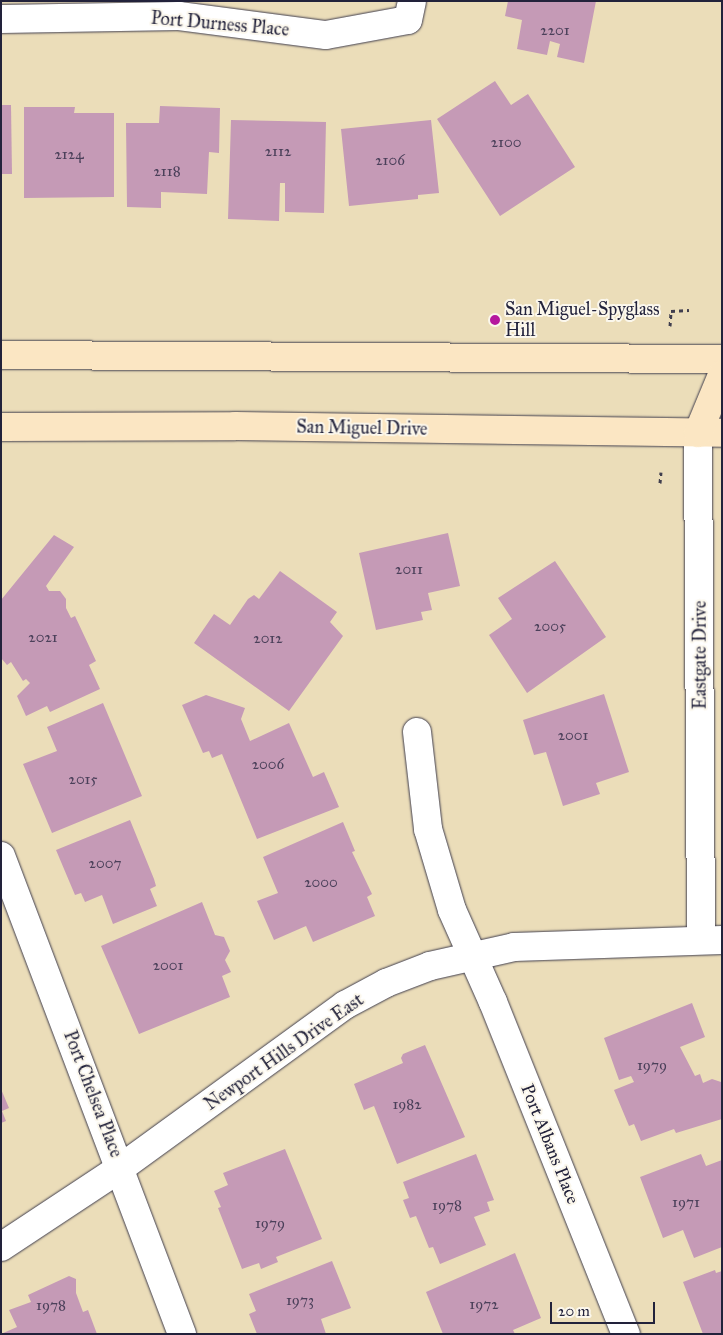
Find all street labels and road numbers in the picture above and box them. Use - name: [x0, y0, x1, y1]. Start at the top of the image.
- street label: Port Durness Place: [150, 7, 290, 41]
- street label: San Miguel Drive: [296, 416, 428, 440]
- street label: Eastgate Drive: [689, 601, 711, 709]
- street label: Newport Hills Drive East: [200, 989, 368, 1115]
- street label: Port Chelsea Place: [59, 1028, 127, 1160]
- street label: Port Albans Place: [516, 1081, 584, 1207]

